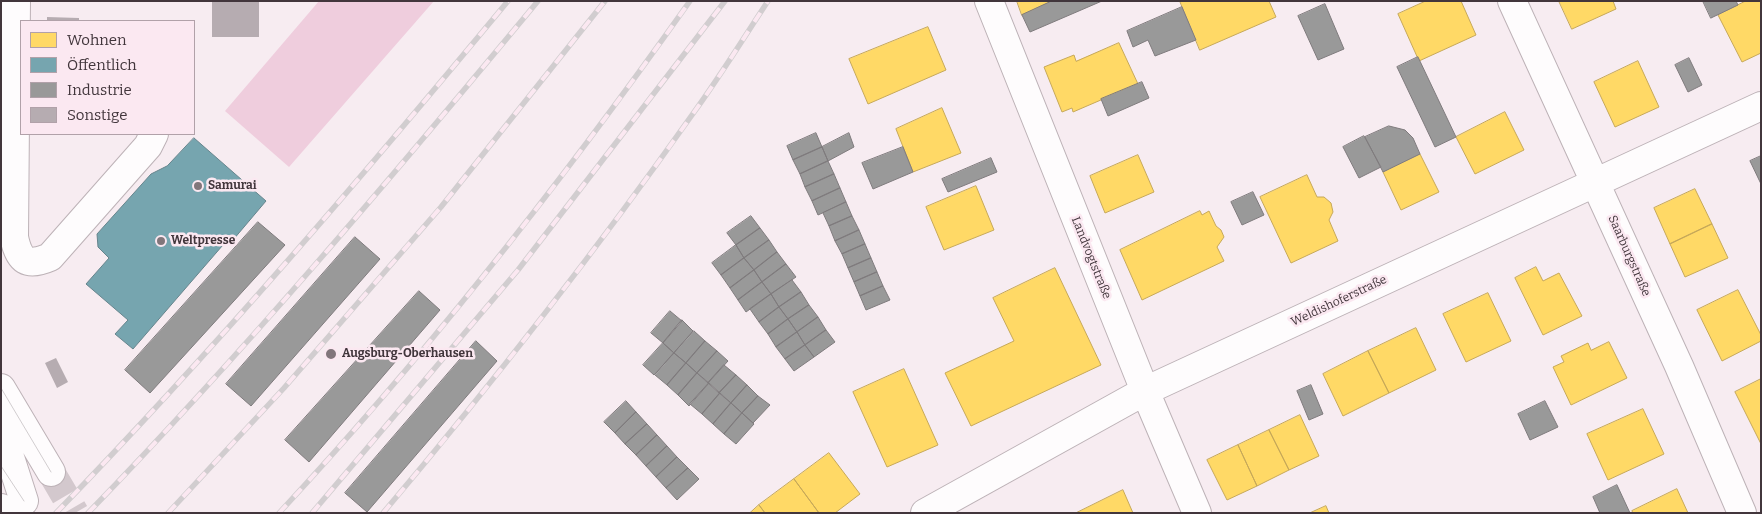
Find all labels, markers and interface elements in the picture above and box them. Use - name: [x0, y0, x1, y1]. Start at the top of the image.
- legend: [20, 20, 195, 135]
- text: Wohnen: [67, 31, 126, 49]
- text: Öffentlich: [67, 56, 137, 74]
- text: Industrie: [67, 81, 132, 99]
- text: Sonstige: [67, 106, 127, 124]
- place label: Samurai: [208, 179, 257, 193]
- marker: Samurai: [192, 180, 204, 192]
- street label: Saarburgstraße: [1605, 213, 1653, 299]
- street label: Landvogtstraße: [1068, 215, 1114, 301]
- place label: Weltpresse: [171, 234, 235, 248]
- marker: Weltpresse: [155, 235, 167, 247]
- street label: Weldishoferstraße: [1289, 273, 1389, 329]
- marker: Augsburg-Oberhausen: [324, 347, 338, 361]
- place label: Augsburg-Oberhausen: [342, 347, 473, 361]

